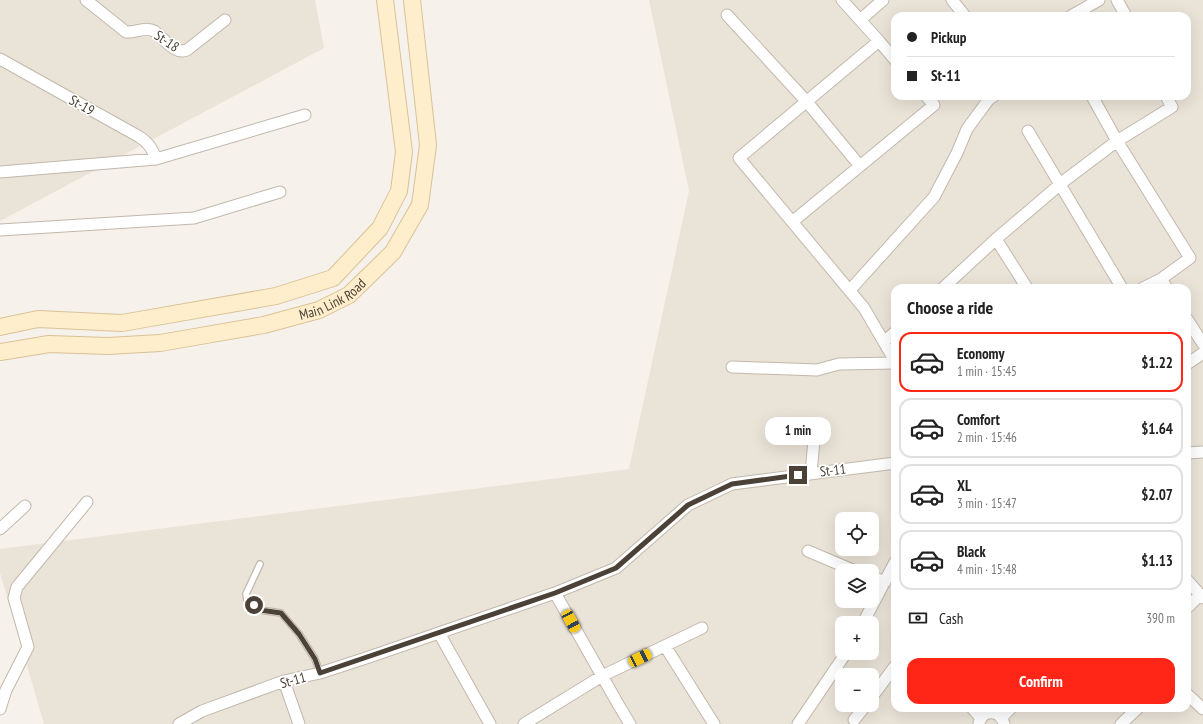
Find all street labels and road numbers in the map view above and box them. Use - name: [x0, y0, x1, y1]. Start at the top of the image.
- street label: St-18: [151, 26, 183, 56]
- street label: St-19: [66, 91, 98, 119]
- street label: Main Link Road: [297, 275, 370, 324]
- street label: St-11: [819, 459, 847, 481]
- street label: St-11: [278, 668, 308, 692]

